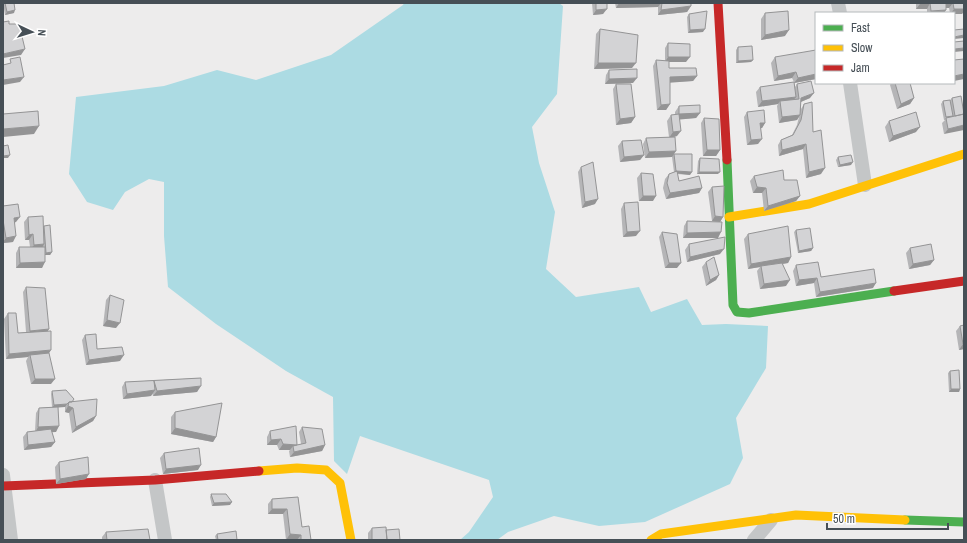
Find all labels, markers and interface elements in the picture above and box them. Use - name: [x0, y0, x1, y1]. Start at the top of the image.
- north arrow: [12, 12, 52, 52]
- legend: [815, 12, 955, 84]
- text: Fast: [851, 20, 870, 36]
- text: N: [35, 29, 49, 36]
- text: Slow: [851, 40, 873, 56]
- text: Jam: [851, 60, 870, 76]
- scale bar: [827, 505, 948, 531]
- text: 50 m: [833, 511, 855, 527]

